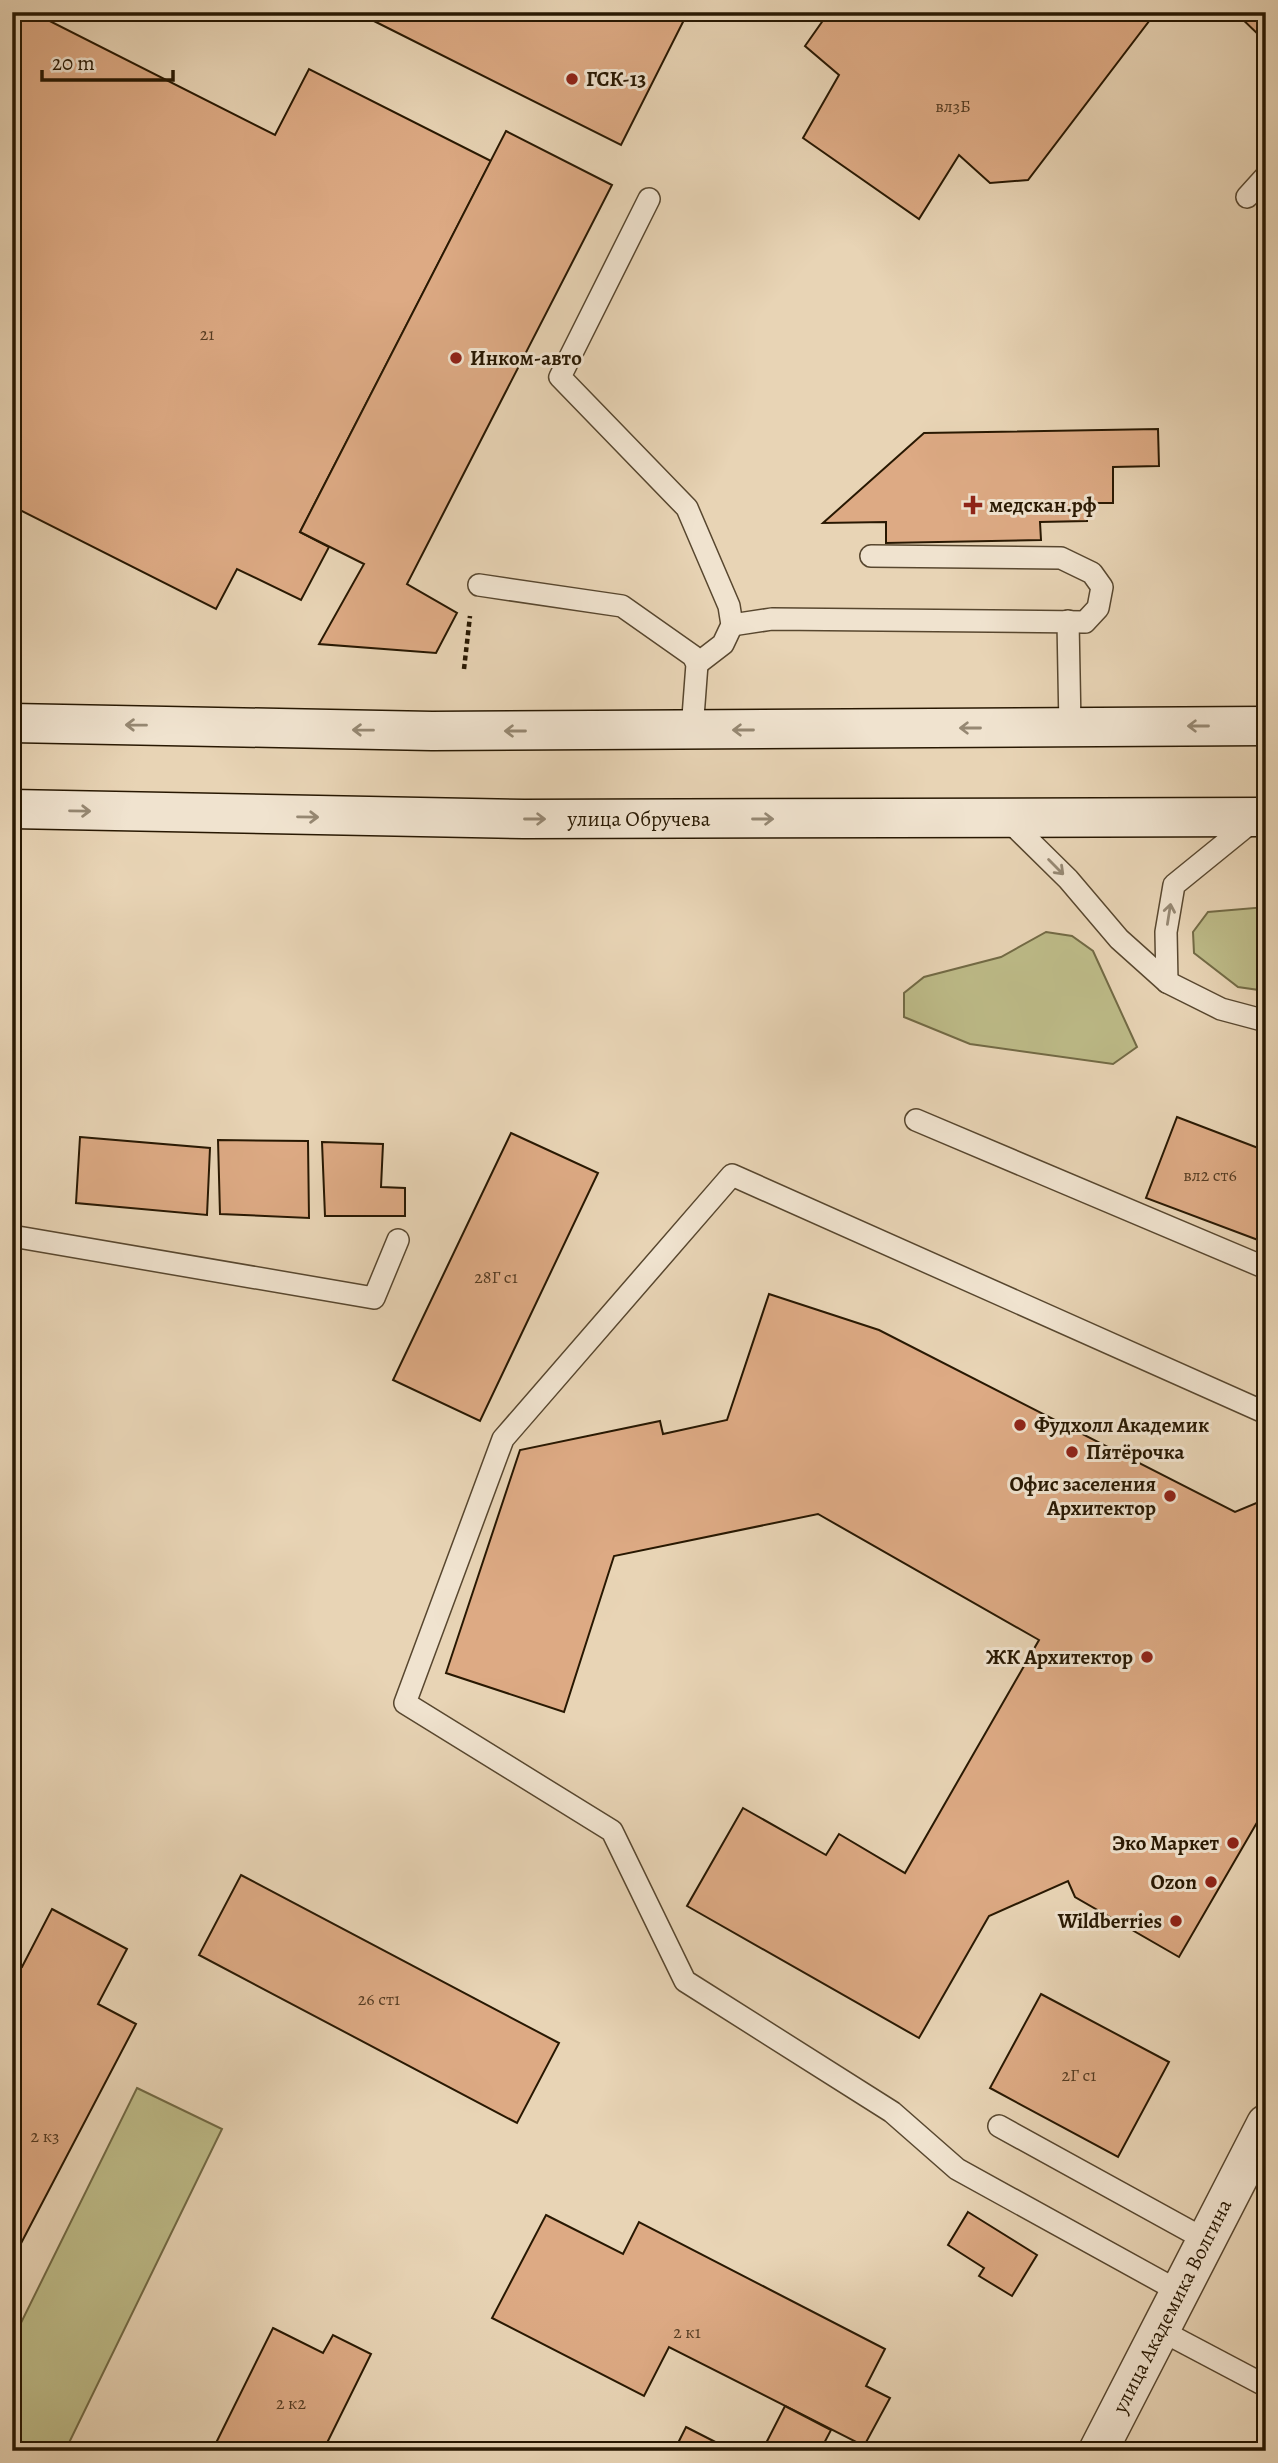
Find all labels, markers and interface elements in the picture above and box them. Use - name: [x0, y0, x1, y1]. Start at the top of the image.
- scale bar: [42, 38, 173, 82]
- text: 20 m: [52, 49, 95, 77]
- place label: ГСК-13: [586, 65, 646, 93]
- marker: ГСК-13: [564, 71, 580, 87]
- house number: вл3Б: [935, 94, 971, 118]
- house number: 21: [200, 322, 214, 346]
- place label: Инком-авто: [470, 344, 582, 372]
- marker: Инком-авто: [448, 350, 464, 366]
- place label: медскан.рф: [989, 491, 1097, 519]
- marker: медскан.рф: [963, 495, 983, 515]
- one-way arrow: [125, 718, 148, 732]
- one-way arrow: [1186, 719, 1209, 733]
- one-way arrow: [959, 721, 982, 735]
- one-way arrow: [352, 723, 375, 737]
- one-way arrow: [731, 723, 754, 737]
- one-way arrow: [504, 724, 527, 738]
- one-way arrow: [69, 804, 92, 818]
- street label: улица Обручева: [567, 805, 711, 833]
- one-way arrow: [296, 810, 319, 824]
- one-way arrow: [524, 812, 547, 826]
- one-way arrow: [751, 812, 774, 826]
- one-way arrow: [1047, 859, 1064, 876]
- one-way arrow: [1163, 903, 1176, 926]
- house number: вл2 ст6: [1183, 1163, 1237, 1187]
- house number: 28Г с1: [474, 1265, 518, 1289]
- place label: Фудхолл Академик: [1034, 1411, 1209, 1439]
- marker: Фудхолл Академик: [1012, 1417, 1028, 1433]
- place label: Пятёрочка: [1086, 1438, 1185, 1466]
- marker: Пятёрочка: [1064, 1444, 1080, 1460]
- place label: Офис заселения Архитектор: [1010, 1470, 1156, 1522]
- marker: Офис заселения Архитектор: [1162, 1488, 1178, 1504]
- place label: ЖК Архитектор: [986, 1643, 1133, 1671]
- marker: ЖК Архитектор: [1139, 1649, 1155, 1665]
- place label: Эко Маркет: [1112, 1829, 1219, 1857]
- marker: Эко Маркет: [1225, 1835, 1241, 1851]
- place label: Ozon: [1151, 1868, 1197, 1896]
- marker: Ozon: [1203, 1874, 1219, 1890]
- place label: Wildberries: [1057, 1907, 1162, 1935]
- marker: Wildberries: [1168, 1913, 1184, 1929]
- house number: 26 ст1: [358, 1987, 400, 2011]
- house number: 2Г с1: [1062, 2063, 1096, 2087]
- house number: 2 к3: [31, 2124, 59, 2148]
- street label: улица Академика Волгина: [1105, 2194, 1238, 2419]
- house number: 2 к1: [673, 2320, 701, 2344]
- house number: 2 к2: [276, 2391, 306, 2415]

